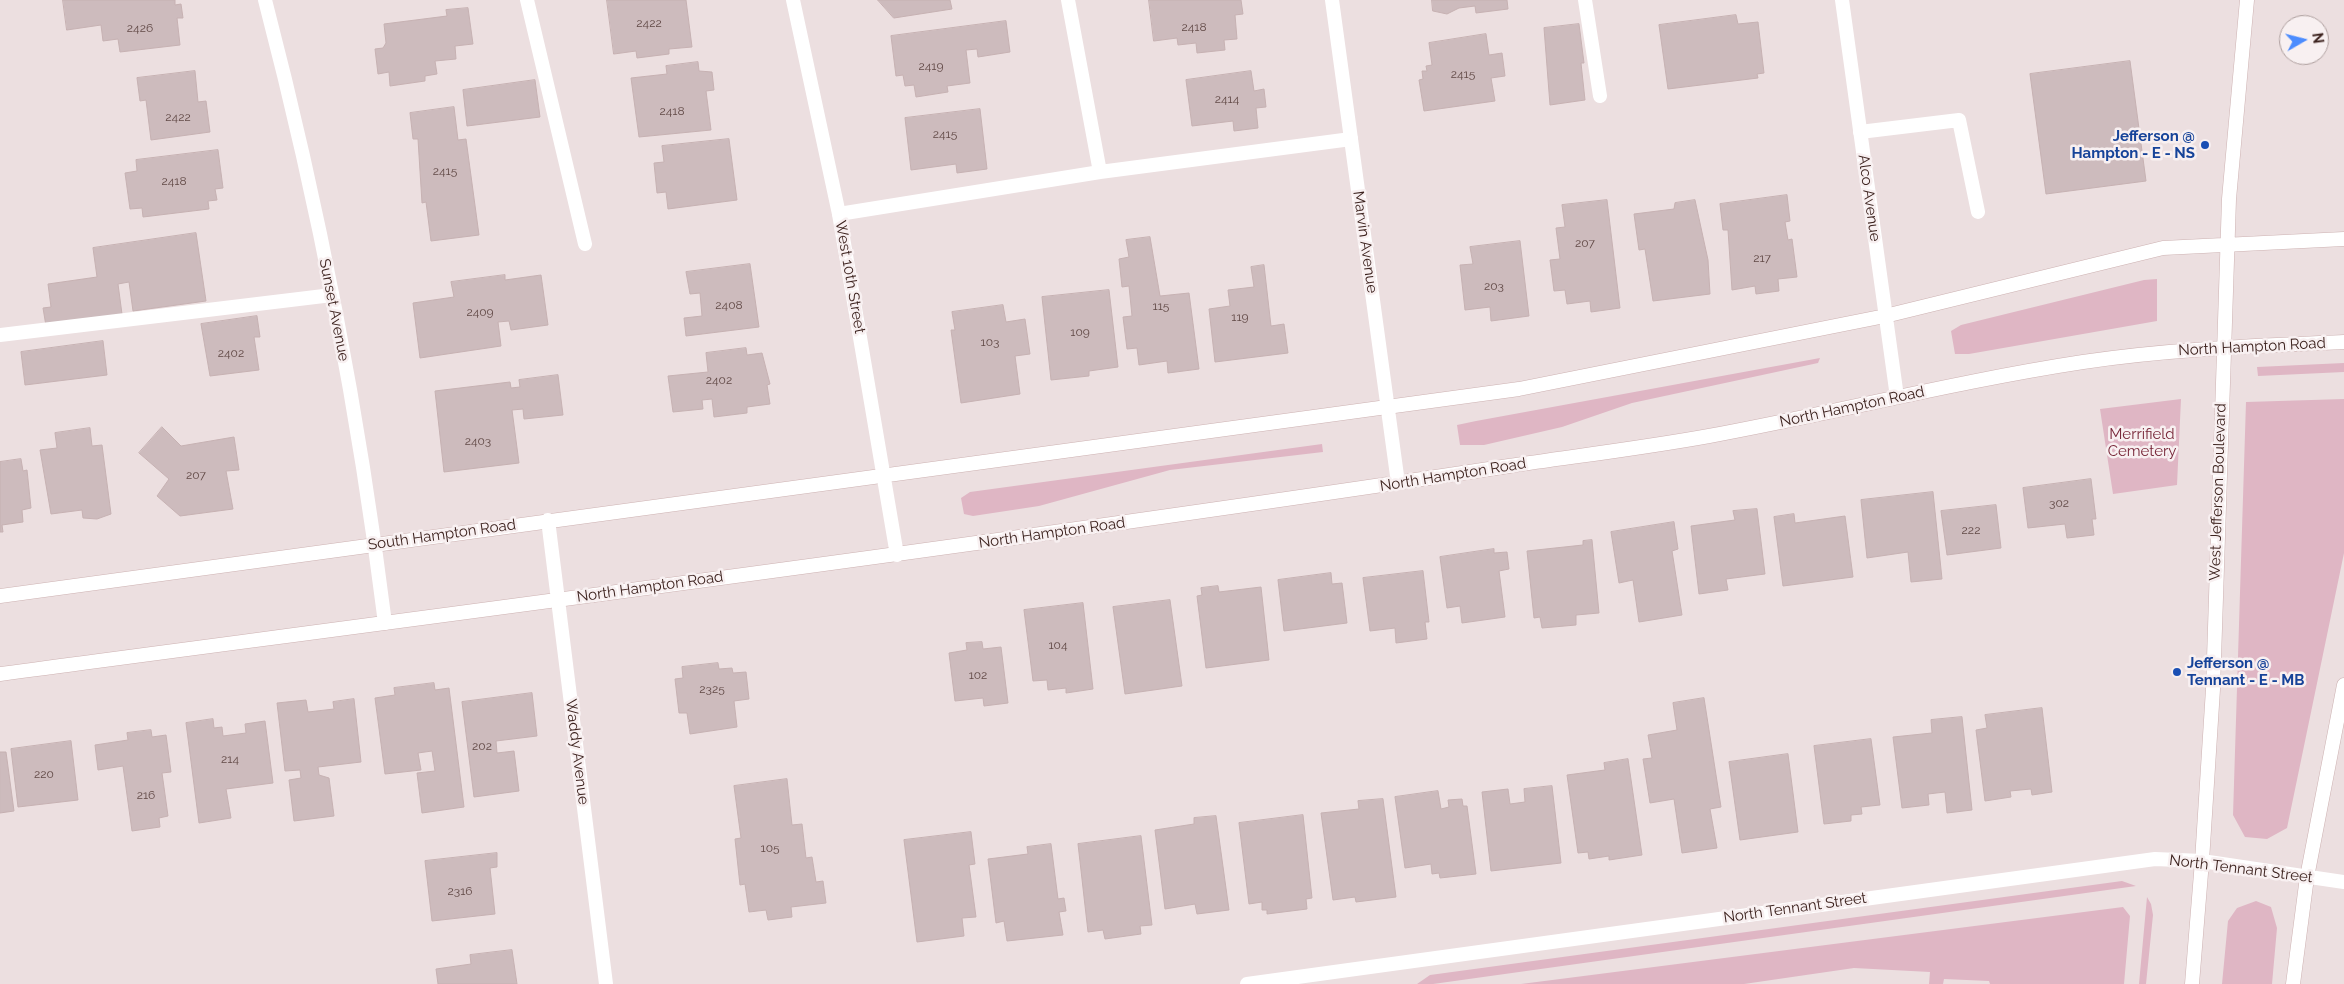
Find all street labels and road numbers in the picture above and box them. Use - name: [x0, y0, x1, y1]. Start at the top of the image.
- street label: Alco Avenue: [1854, 153, 1884, 243]
- street label: Marvin Avenue: [1349, 190, 1381, 294]
- street label: West 10th Street: [831, 219, 869, 335]
- street label: Sunset Avenue: [315, 257, 353, 363]
- street label: North Hampton Road: [2178, 334, 2326, 360]
- street label: North Hampton Road: [1778, 383, 1926, 431]
- street label: West Jefferson Boulevard: [2206, 403, 2230, 581]
- street label: North Hampton Road: [1379, 455, 1527, 495]
- street label: North Hampton Road: [978, 514, 1126, 552]
- street label: South Hampton Road: [367, 516, 517, 554]
- street label: North Hampton Road: [576, 568, 724, 606]
- street label: Waddy Avenue: [562, 698, 592, 806]
- street label: North Tennant Street: [2168, 851, 2314, 887]
- street label: North Tennant Street: [1722, 889, 1868, 927]

